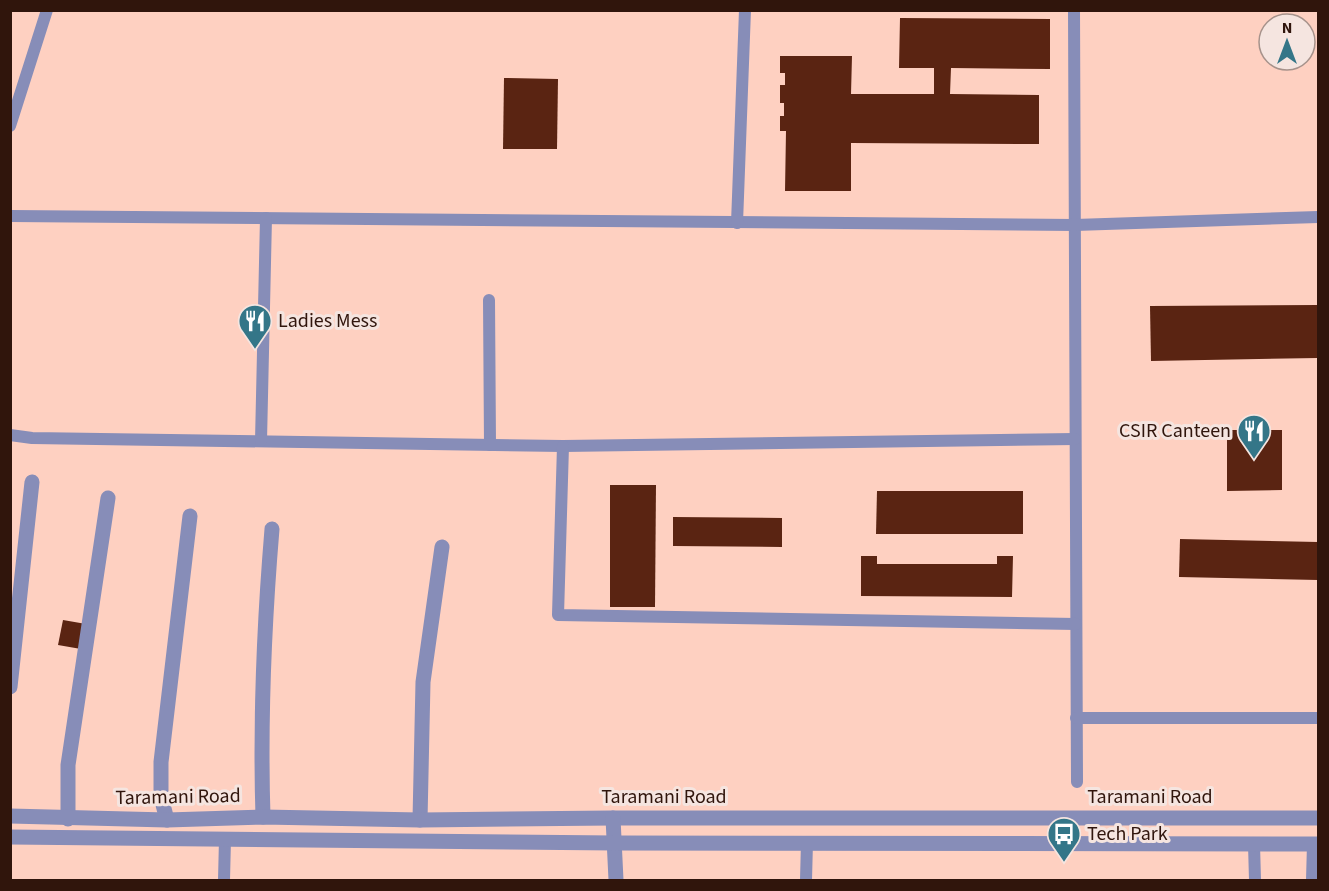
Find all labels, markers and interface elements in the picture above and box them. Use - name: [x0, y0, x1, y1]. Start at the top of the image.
- north arrow: [1257, 12, 1317, 72]
- text: N: [1282, 17, 1292, 39]
- restaurant icon: Ladies Mess: [237, 303, 273, 350]
- place label: Ladies Mess: [278, 307, 377, 335]
- restaurant icon: CSIR Canteen: [1236, 413, 1272, 460]
- place label: CSIR Canteen: [1119, 417, 1231, 445]
- street label: Taramani Road: [115, 782, 241, 812]
- street label: Taramani Road: [601, 783, 727, 811]
- street label: Taramani Road: [1087, 783, 1213, 811]
- bus stop icon: Tech Park: [1046, 816, 1082, 863]
- place label: Tech Park: [1087, 820, 1168, 848]

